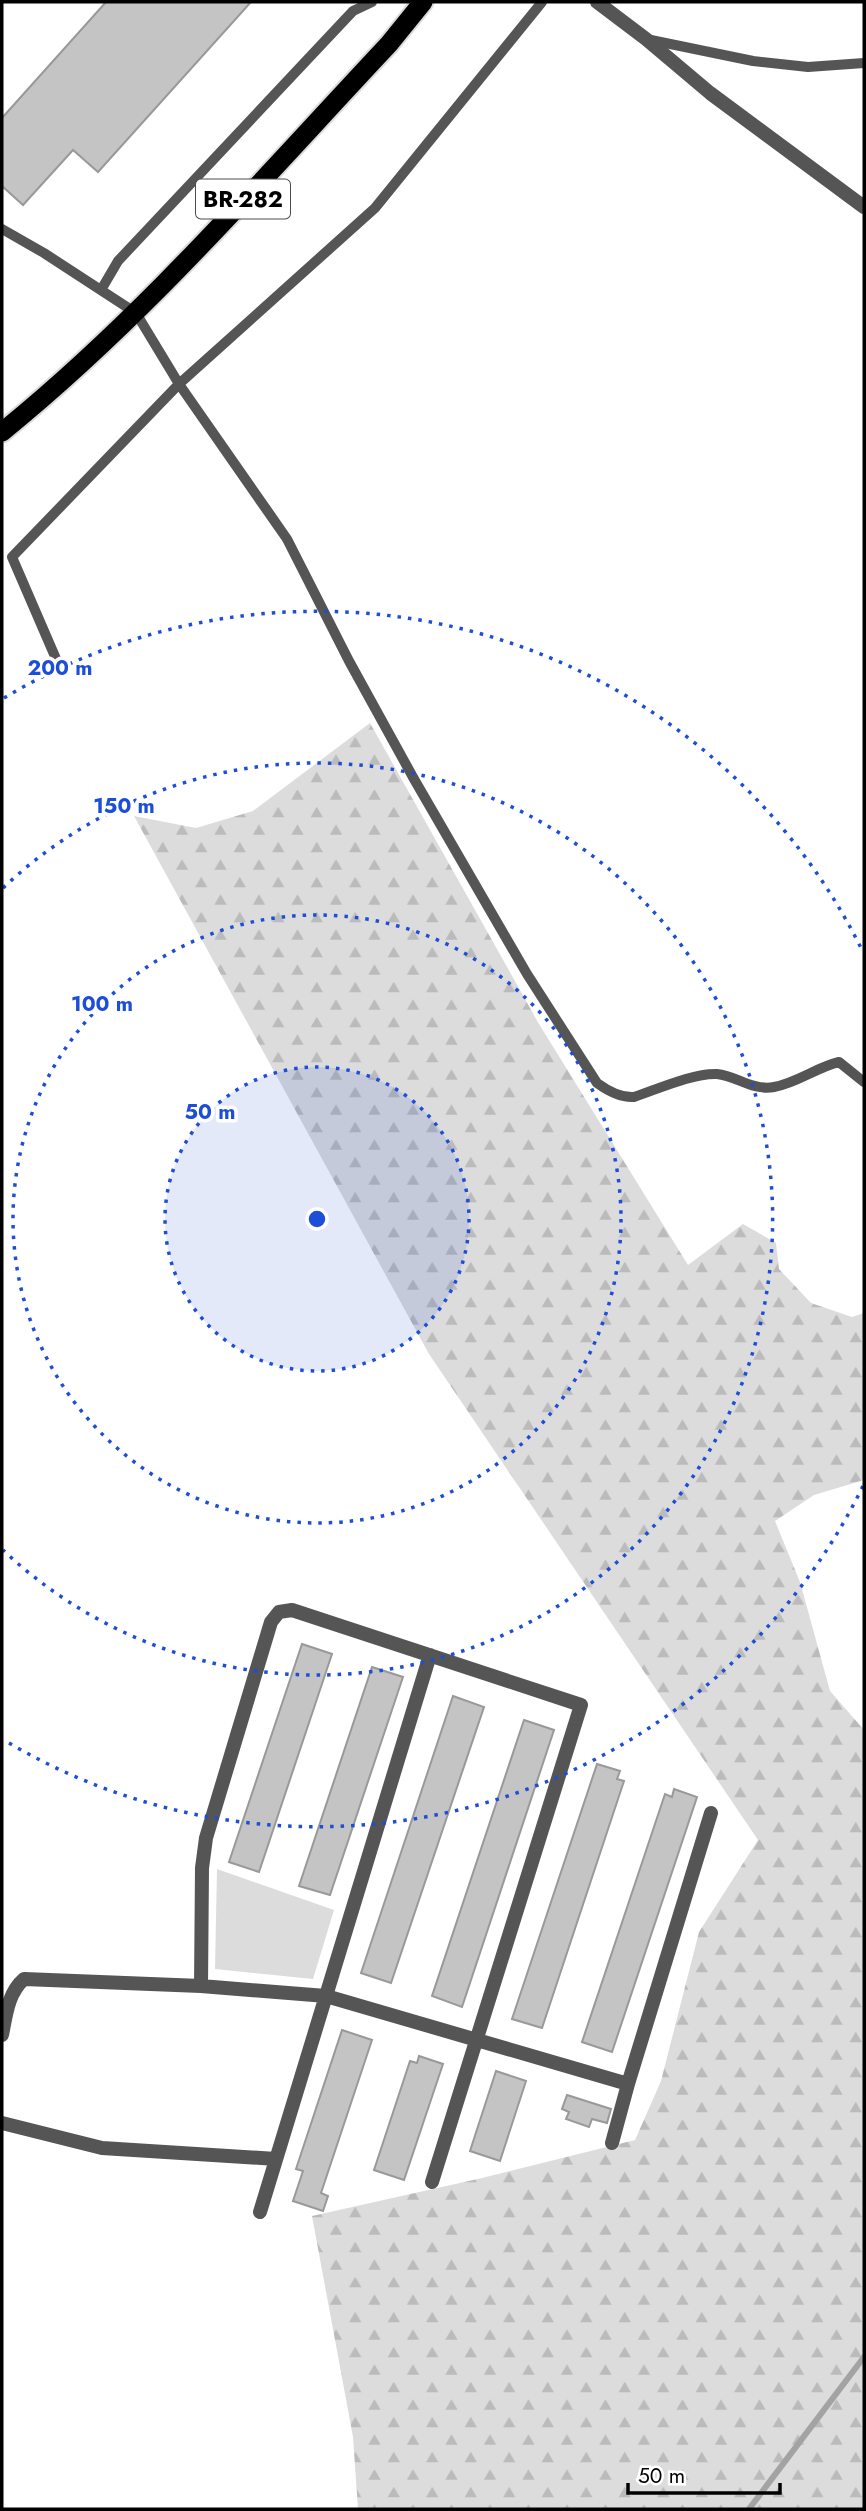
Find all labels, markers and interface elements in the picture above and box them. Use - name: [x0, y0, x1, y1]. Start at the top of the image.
- road number: BR-282: [196, 180, 290, 218]
- text: 200 m: [27, 653, 93, 683]
- text: 150 m: [93, 791, 155, 821]
- text: 100 m: [71, 989, 133, 1019]
- text: 50 m: [185, 1097, 235, 1127]
- centre of rings: [305, 1207, 329, 1231]
- scale bar: [628, 2452, 780, 2496]
- text: 50 m: [638, 2461, 685, 2491]

